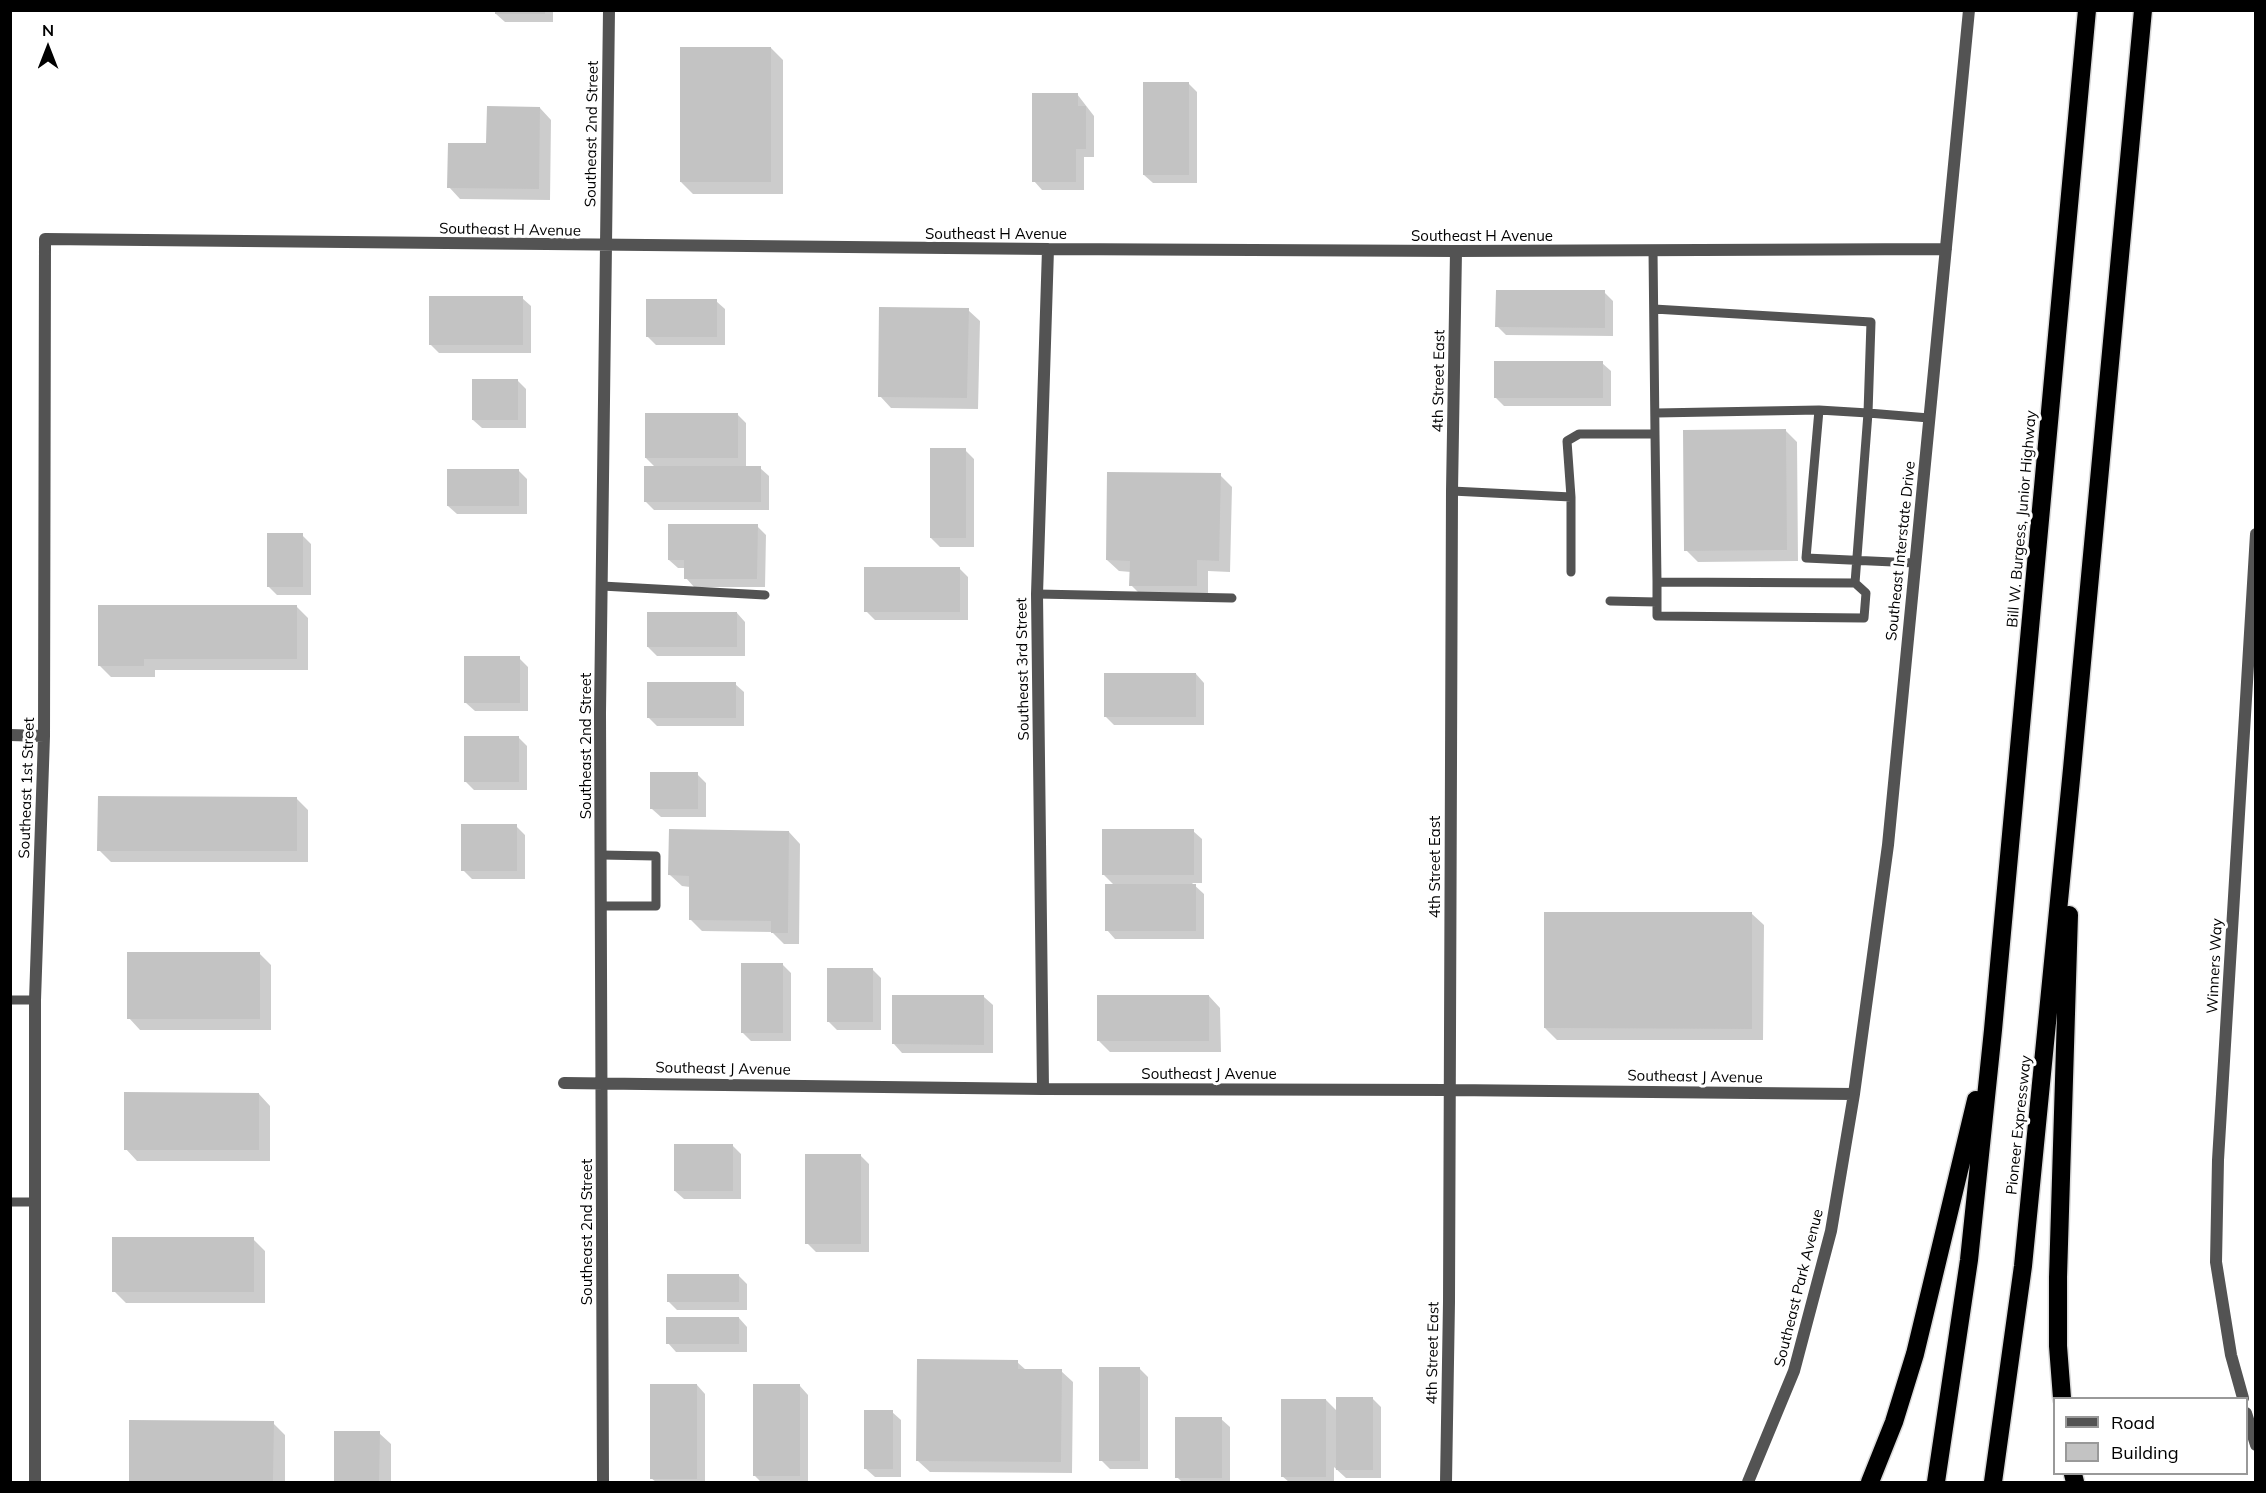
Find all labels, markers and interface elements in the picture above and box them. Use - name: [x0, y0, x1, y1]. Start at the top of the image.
- north arrow: [18, 18, 78, 78]
- text: N: [42, 20, 54, 40]
- street label: Southeast 2nd Street: [582, 61, 602, 207]
- street label: Southeast H Avenue: [439, 220, 581, 240]
- street label: Southeast H Avenue: [925, 225, 1067, 243]
- street label: Southeast H Avenue: [1411, 227, 1553, 245]
- street label: 4th Street East: [1429, 330, 1449, 432]
- street label: Bill W. Burgess, Junior Highway: [2004, 410, 2040, 628]
- street label: Southeast Interstate Drive: [1883, 460, 1919, 642]
- street label: Southeast 3rd Street: [1013, 597, 1033, 741]
- street label: Southeast 2nd Street: [577, 673, 595, 819]
- street label: Southeast 1st Street: [16, 717, 38, 859]
- street label: 4th Street East: [1426, 816, 1444, 918]
- street label: Winners Way: [2204, 918, 2226, 1014]
- street label: Pioneer Expressway: [2003, 1054, 2035, 1196]
- street label: Southeast J Avenue: [655, 1059, 791, 1079]
- street label: Southeast J Avenue: [1141, 1065, 1277, 1083]
- street label: Southeast J Avenue: [1627, 1067, 1763, 1087]
- street label: Southeast 2nd Street: [578, 1159, 596, 1305]
- street label: Southeast Park Avenue: [1771, 1207, 1827, 1369]
- street label: 4th Street East: [1423, 1302, 1443, 1404]
- legend: [2053, 1397, 2248, 1475]
- text: Road: [2111, 1411, 2155, 1434]
- text: Building: [2111, 1441, 2179, 1464]

